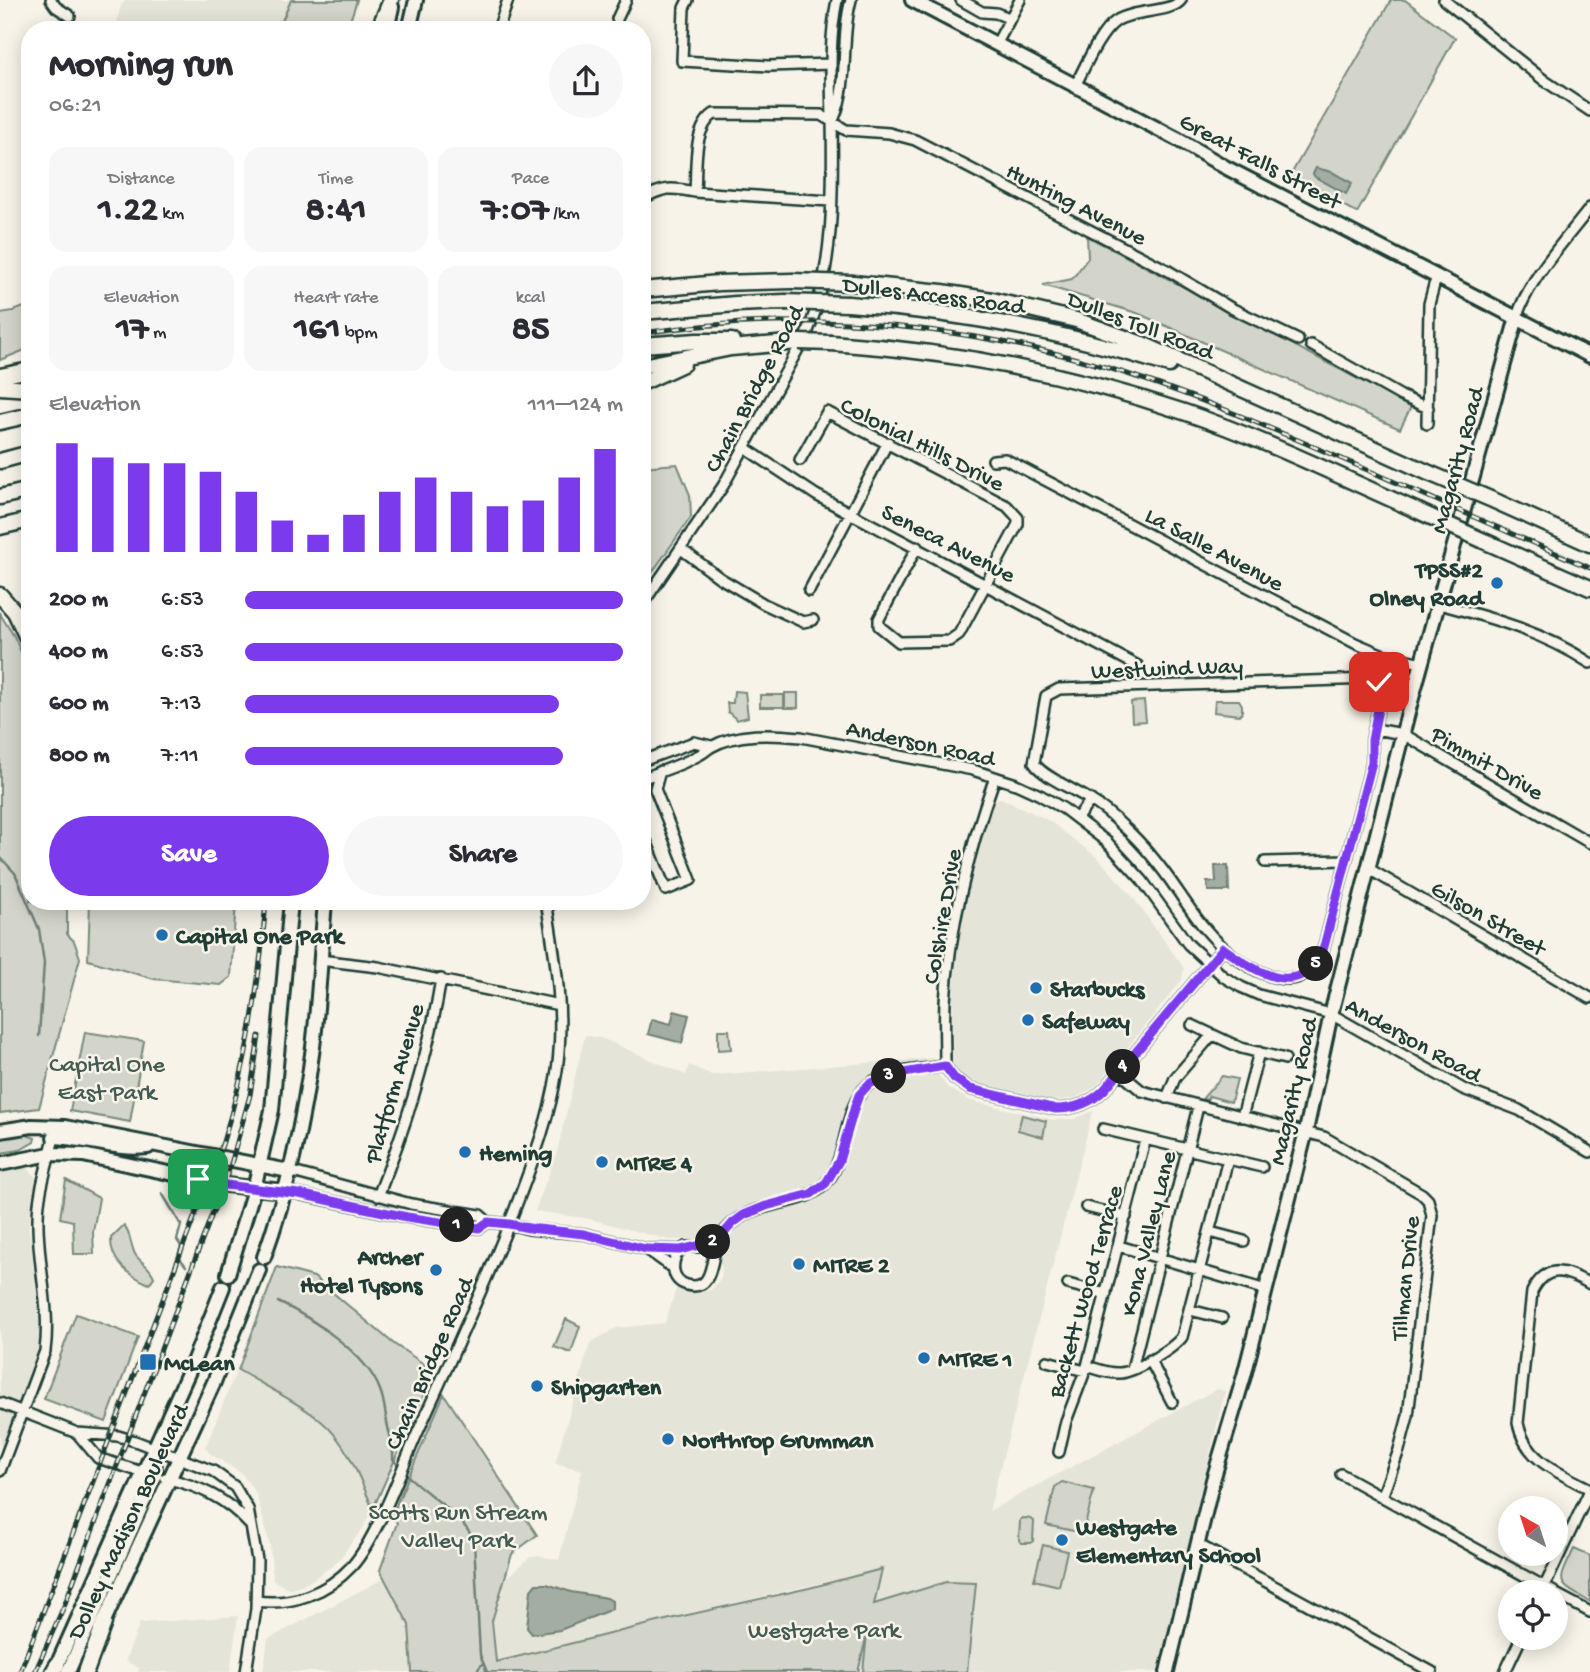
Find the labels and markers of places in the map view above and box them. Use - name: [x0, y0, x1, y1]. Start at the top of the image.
- place label: TPSS#2 Olney Road: [1370, 558, 1486, 615]
- marker: TPSS#2 Olney Road: [1489, 575, 1505, 591]
- pin: [1349, 652, 1409, 712]
- place label: Capital One Park: [176, 924, 346, 953]
- marker: Capital One Park: [154, 927, 170, 943]
- pin: 5: [1298, 946, 1334, 982]
- place label: Starbucks: [1050, 977, 1146, 1006]
- marker: Starbucks: [1028, 980, 1044, 996]
- place label: Safeway: [1042, 1009, 1130, 1038]
- marker: Safeway: [1020, 1012, 1036, 1028]
- pin: 4: [1106, 1050, 1140, 1084]
- pin: 3: [872, 1058, 906, 1094]
- place label: Heming: [479, 1141, 553, 1170]
- marker: Heming: [457, 1144, 473, 1160]
- pin: [168, 1149, 228, 1209]
- place label: MITRE 4: [616, 1151, 693, 1180]
- marker: MITRE 4: [594, 1154, 610, 1170]
- pin: 1: [440, 1208, 475, 1242]
- pin: 2: [696, 1224, 730, 1260]
- place label: Archer Hotel Tysons: [300, 1245, 424, 1302]
- place label: MITRE 2: [813, 1253, 890, 1282]
- marker: MITRE 2: [791, 1256, 807, 1272]
- marker: Archer Hotel Tysons: [428, 1262, 444, 1278]
- place label: MITRE 1: [938, 1347, 1013, 1376]
- marker: MITRE 1: [916, 1350, 932, 1366]
- place label: McLean: [164, 1351, 235, 1380]
- marker: McLean: [138, 1352, 158, 1372]
- place label: Shipgarten: [551, 1375, 662, 1404]
- marker: Shipgarten: [529, 1378, 545, 1394]
- place label: Northrop Grumman: [682, 1428, 874, 1457]
- marker: Northrop Grumman: [660, 1431, 676, 1447]
- place label: Westgate Elementary School: [1075, 1515, 1261, 1572]
- marker: Westgate Elementary School: [1054, 1532, 1070, 1548]

